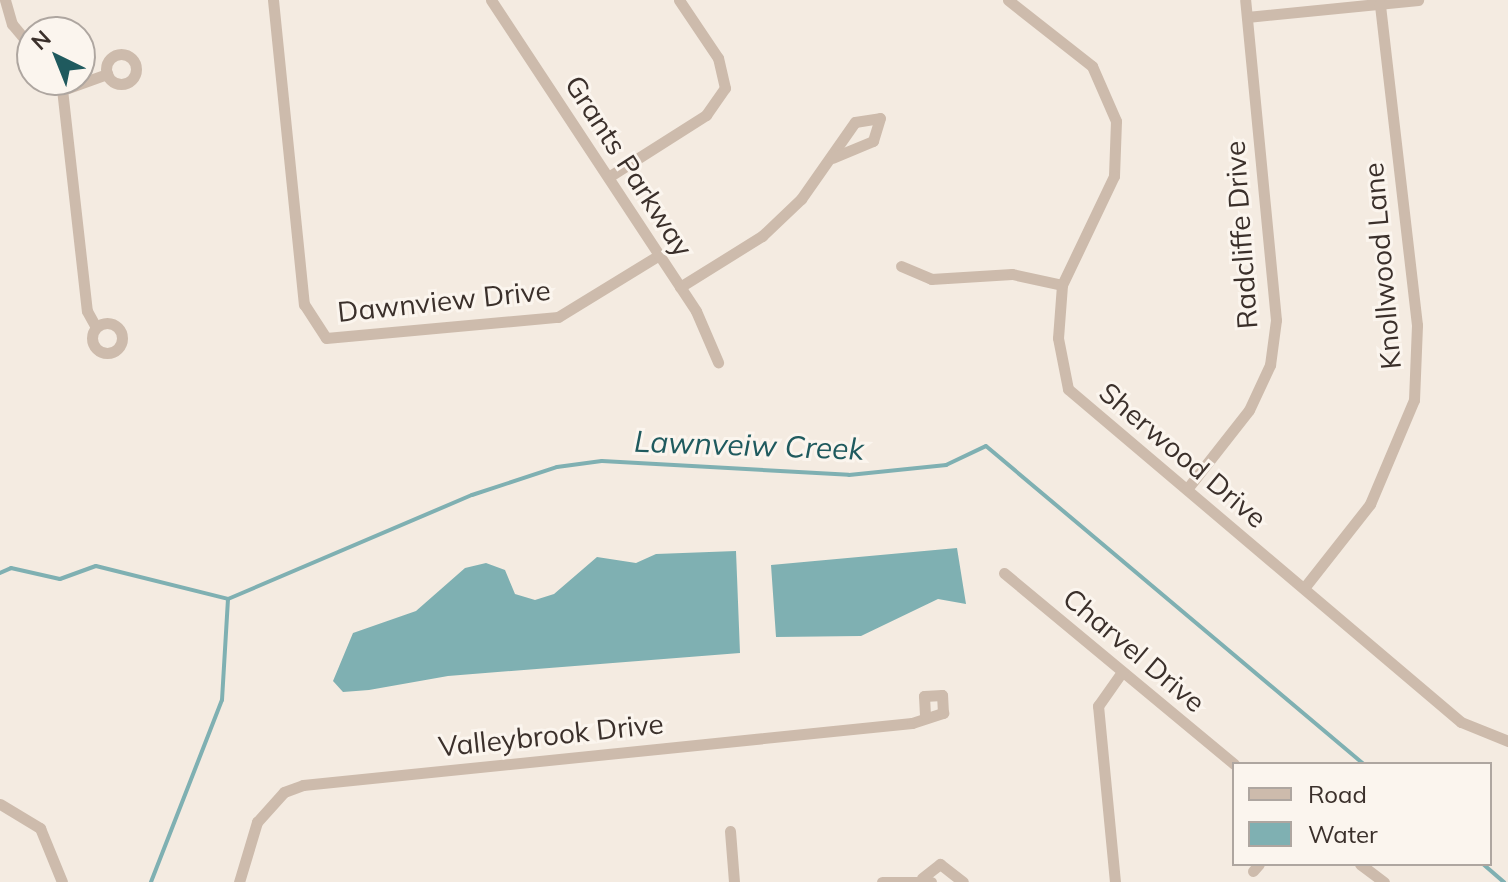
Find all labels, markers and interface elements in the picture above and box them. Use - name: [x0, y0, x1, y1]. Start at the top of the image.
- north arrow: [16, 16, 96, 96]
- text: N: [25, 24, 57, 56]
- street label: Grants Parkway: [558, 69, 700, 263]
- street label: Radcliffe Drive: [1218, 140, 1264, 330]
- street label: Knollwood Lane: [1356, 161, 1408, 371]
- street label: Dawnview Drive: [336, 273, 552, 329]
- street label: Sherwood Drive: [1093, 375, 1273, 535]
- water label: Lawnveiw Creek: [633, 423, 865, 467]
- street label: Charvel Drive: [1056, 581, 1212, 719]
- street label: Valleybrook Drive: [437, 706, 665, 764]
- legend: [1232, 762, 1492, 866]
- text: Road: [1308, 779, 1367, 809]
- text: Water: [1308, 819, 1378, 849]

